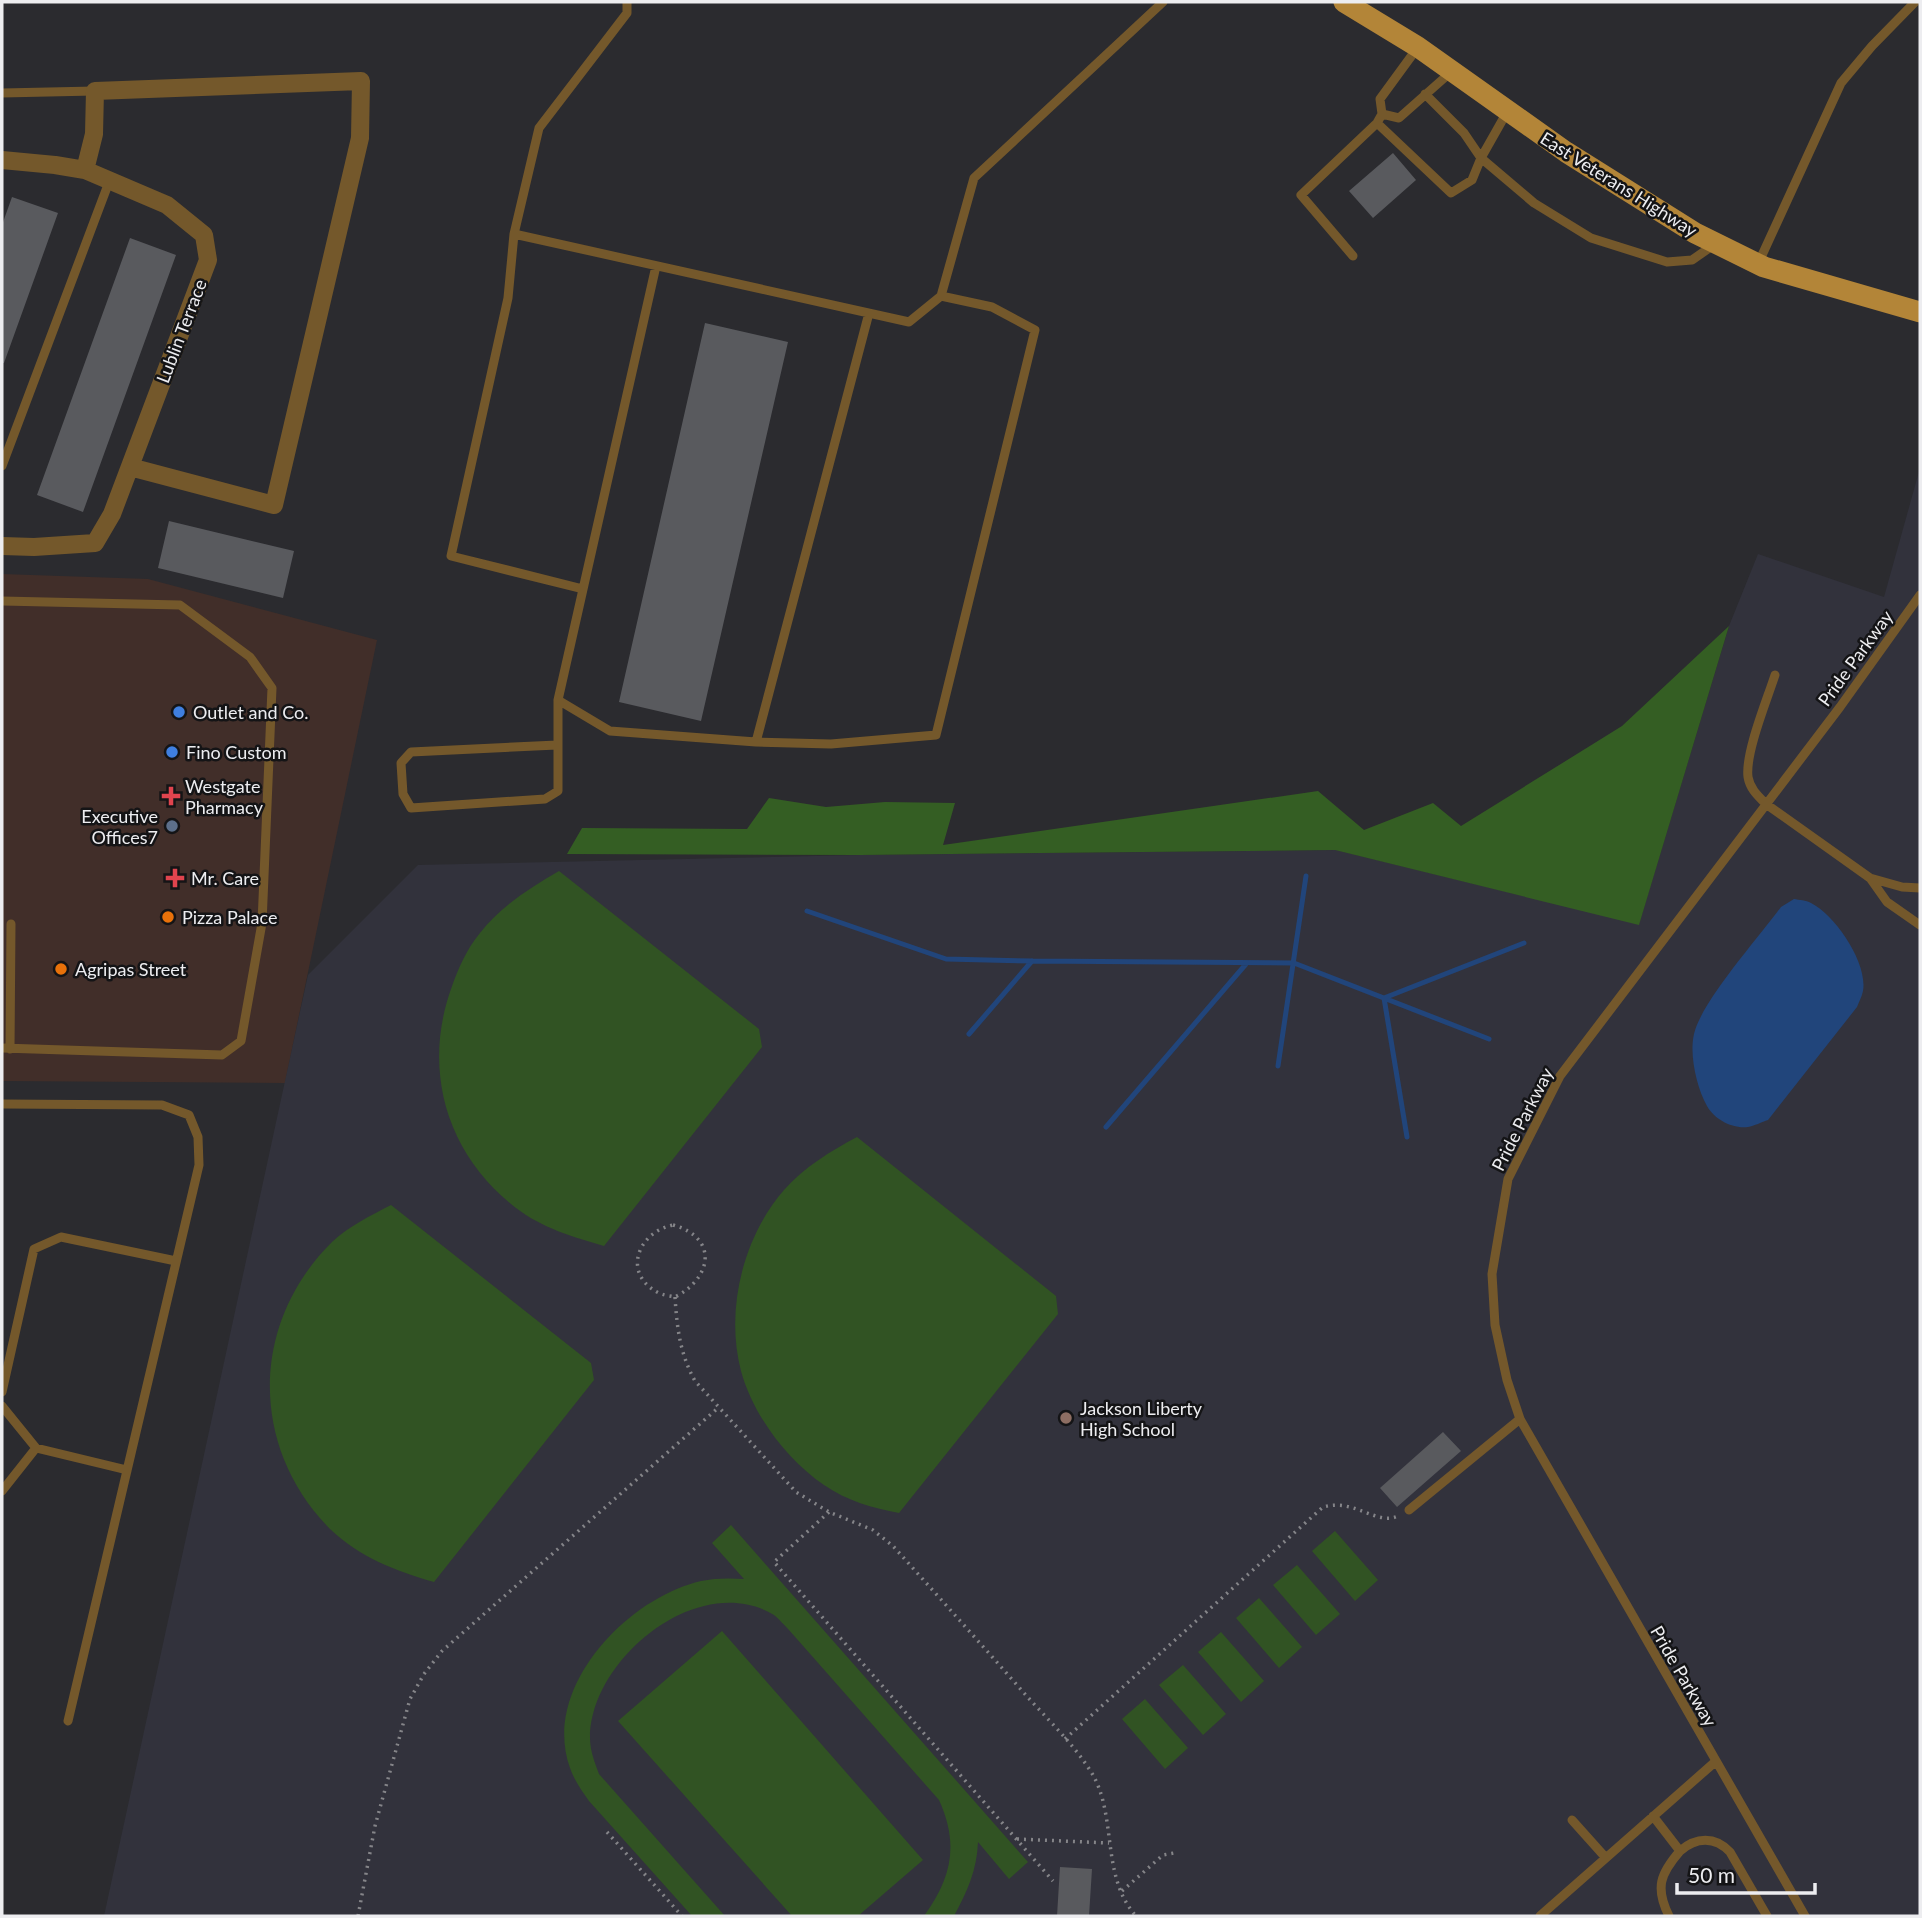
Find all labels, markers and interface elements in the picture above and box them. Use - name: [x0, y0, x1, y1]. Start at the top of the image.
- street label: East Veterans Highway: [1537, 127, 1702, 242]
- street label: Lublin Terrace: [151, 276, 211, 386]
- street label: Pride Parkway: [1813, 605, 1898, 710]
- place label: Outlet and Co.: [193, 701, 309, 723]
- marker: Outlet and Co.: [171, 704, 187, 720]
- place label: Fino Custom: [186, 741, 286, 763]
- marker: Fino Custom: [164, 744, 180, 760]
- place label: Westgate Pharmacy: [185, 775, 264, 818]
- marker: Westgate Pharmacy: [163, 788, 179, 804]
- place label: Executive Offices7: [81, 805, 158, 848]
- marker: Executive Offices7: [164, 818, 180, 834]
- place label: Mr. Care: [191, 867, 259, 889]
- marker: Mr. Care: [165, 868, 185, 888]
- place label: Pizza Palace: [182, 906, 278, 928]
- marker: Pizza Palace: [160, 909, 176, 925]
- place label: Agripas Street: [75, 958, 187, 980]
- marker: Agripas Street: [53, 961, 69, 977]
- street label: Pride Parkway: [1487, 1063, 1558, 1174]
- place label: Jackson Liberty High School: [1080, 1397, 1203, 1440]
- marker: Jackson Liberty High School: [1058, 1410, 1074, 1426]
- street label: Pride Parkway: [1646, 1622, 1722, 1731]
- scale bar: [1677, 1852, 1815, 1896]
- text: 50 m: [1688, 1862, 1735, 1887]

